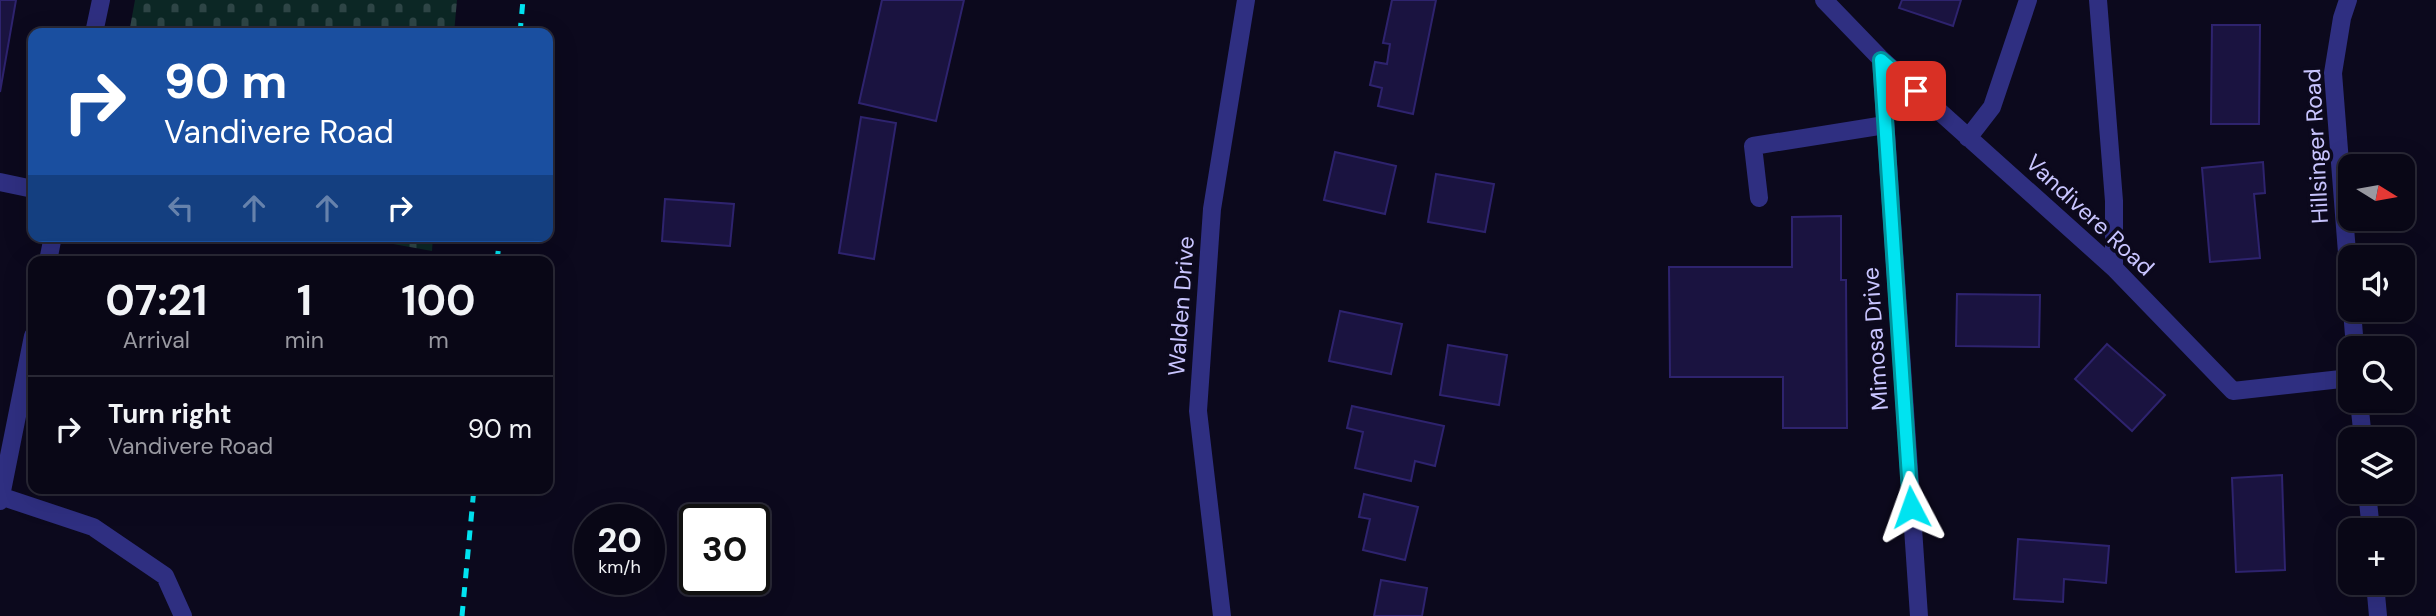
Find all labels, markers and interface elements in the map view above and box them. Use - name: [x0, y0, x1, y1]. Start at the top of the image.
- text: 90 m: [164, 49, 287, 113]
- icon: right: [49, 56, 140, 147]
- pin: [1886, 61, 1946, 121]
- street label: Hillsinger Road: [2297, 68, 2335, 224]
- icon: arrive: [1897, 72, 1935, 110]
- text: Vandivere Road: [164, 111, 394, 153]
- street label: Vandivere Road: [2019, 148, 2161, 282]
- north arrow: [2338, 154, 2415, 231]
- map controls: [2338, 154, 2415, 595]
- icon: left: [162, 189, 200, 227]
- icon: ahead: [235, 189, 273, 227]
- icon: ahead: [308, 189, 346, 227]
- icon: right: [381, 189, 419, 227]
- street label: Walden Drive: [1161, 235, 1201, 377]
- button: sound: [2338, 245, 2415, 322]
- street label: Mimosa Drive: [1855, 266, 1895, 412]
- text: 07:21: [105, 273, 207, 328]
- text: 1: [297, 273, 312, 328]
- text: 100: [401, 273, 476, 328]
- text: Arrival: [123, 325, 190, 355]
- text: min: [285, 325, 324, 355]
- text: m: [428, 325, 449, 355]
- button: search: [2338, 336, 2415, 413]
- text: Turn right: [108, 397, 232, 431]
- icon: right: [49, 410, 87, 448]
- text: 90 m: [468, 412, 532, 446]
- button: layers: [2338, 427, 2415, 504]
- text: Vandivere Road: [108, 431, 273, 461]
- position arrow: [1874, 470, 1948, 544]
- speed limit sign: 30: [679, 504, 770, 595]
- text: 20: [597, 517, 642, 563]
- button: +: [2338, 518, 2415, 595]
- text: km/h: [598, 555, 641, 579]

